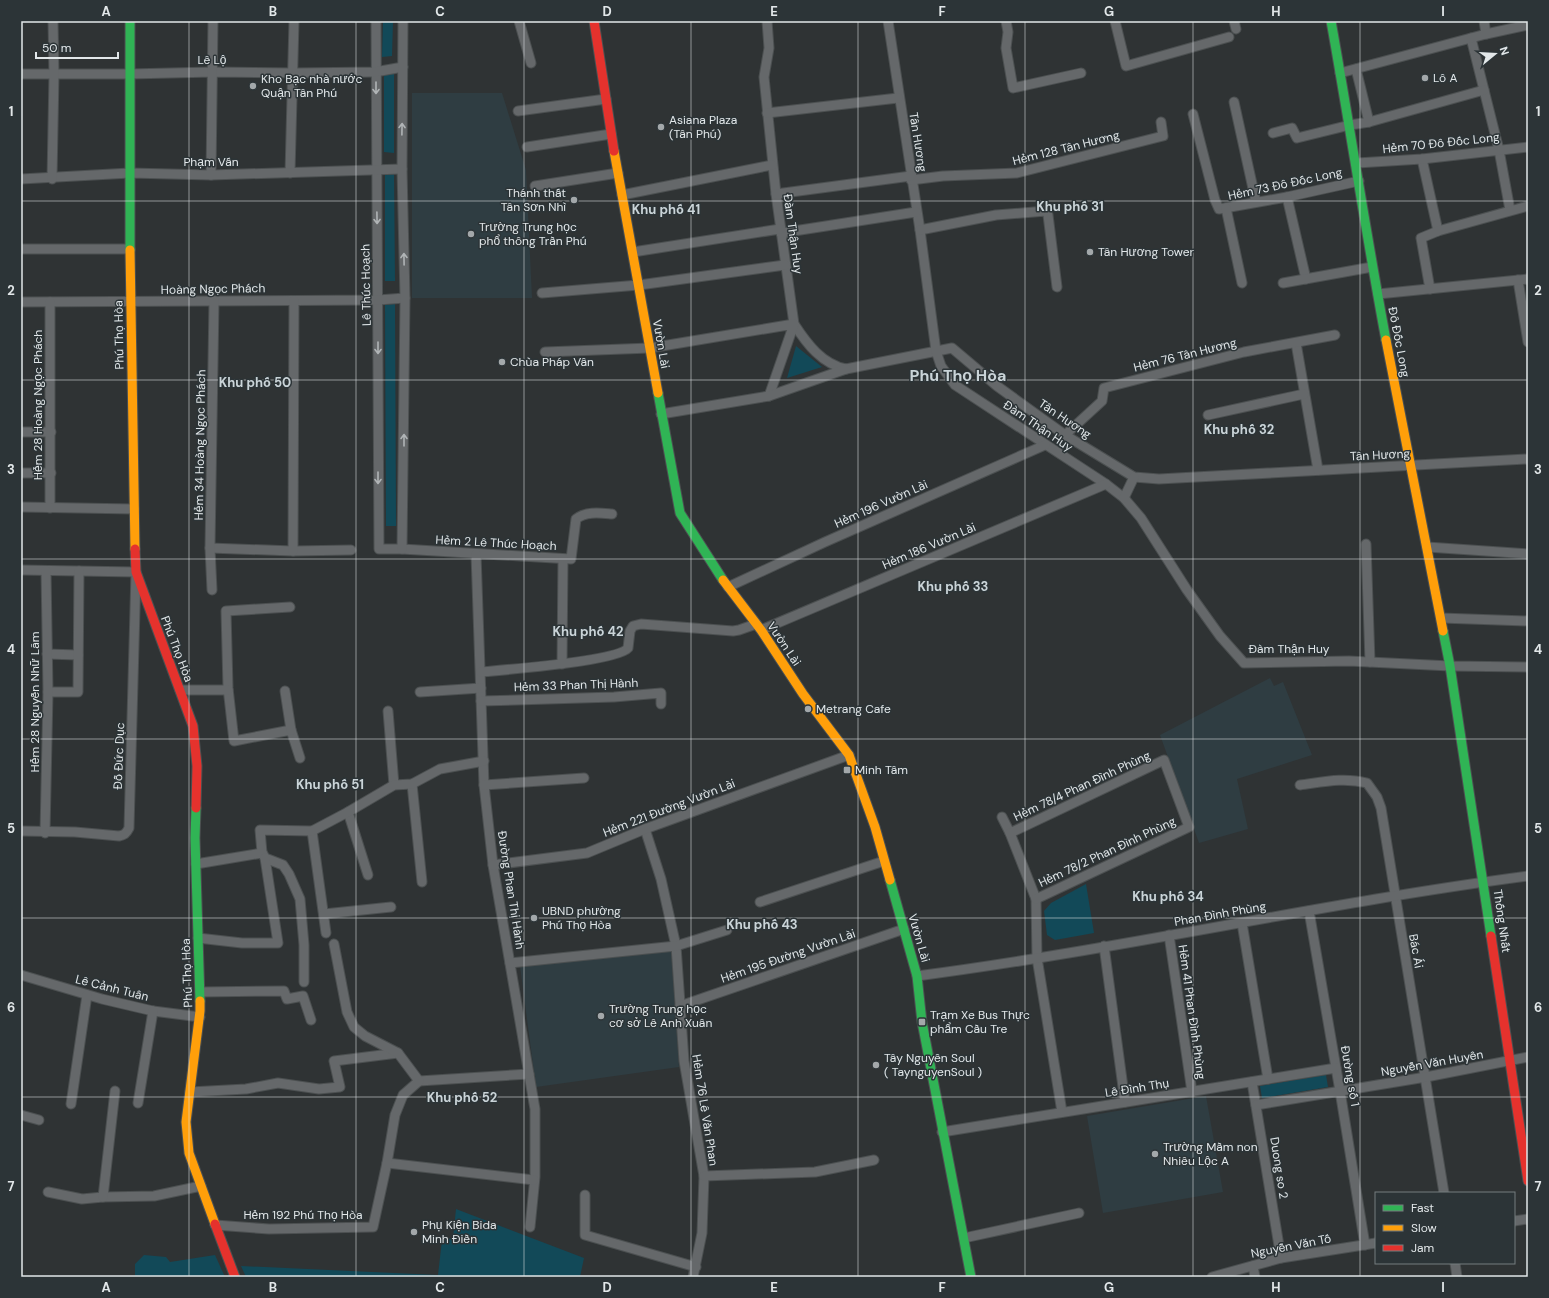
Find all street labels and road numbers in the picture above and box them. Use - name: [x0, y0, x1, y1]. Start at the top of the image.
- street label: Lê Lộ: [197, 52, 227, 68]
- street label: Tân Hương: [905, 111, 931, 173]
- street label: Hẻm 128 Tân Hương: [1011, 127, 1121, 169]
- street label: Hẻm 70 Đô Đốc Long: [1382, 129, 1501, 157]
- street label: Phạm Vấn: [183, 154, 239, 170]
- street label: Hẻm 73 Đô Đốc Long: [1226, 164, 1344, 204]
- street label: Đàm Thận Huy: [779, 193, 807, 276]
- street label: Lê Thúc Hoạch: [357, 244, 375, 326]
- street label: Hoàng Ngọc Phách: [161, 280, 265, 298]
- street label: Phú Thọ Hòa: [110, 300, 128, 370]
- street label: Đô Đốc Long: [1384, 305, 1414, 379]
- street label: Vườn Lài: [649, 318, 673, 370]
- street label: Hẻm 28 Hoàng Ngọc Phách: [30, 330, 46, 480]
- street label: Hẻm 76 Tân Hương: [1132, 334, 1238, 376]
- street label: Hẻm 34 Hoàng Ngọc Phách: [191, 369, 209, 521]
- street label: Tân Hương: [1036, 396, 1095, 443]
- street label: Đàm Thận Huy: [1000, 397, 1076, 455]
- street label: Tân Hương: [1350, 445, 1411, 465]
- street label: Hẻm 196 Vườn Lài: [832, 476, 930, 532]
- street label: Hẻm 186 Vườn Lài: [880, 519, 978, 573]
- street label: Hẻm 2 Lê Thúc Hoạch: [435, 532, 557, 554]
- street label: Phú Thọ Hòa: [157, 614, 197, 684]
- street label: Vườn Lài: [763, 619, 805, 669]
- street label: Hẻm 28 Nguyễn Nhữ Lãm: [27, 632, 43, 772]
- street label: Đàm Thận Huy: [1248, 641, 1330, 657]
- street label: Hẻm 33 Phan Thị Hành: [513, 675, 639, 695]
- street label: Đỗ Đức Dục: [110, 722, 128, 790]
- street label: Hẻm 78/4 Phan Đình Phùng: [1011, 747, 1153, 825]
- street label: Hẻm 221 Đường Vườn Lài: [601, 775, 738, 841]
- street label: Hẻm 78/2 Phan Đình Phùng: [1036, 813, 1178, 891]
- street label: Đường Phan Thị Hành: [494, 830, 528, 950]
- street label: Thống Nhất: [1490, 888, 1514, 954]
- street label: Phan Đình Phùng: [1173, 898, 1267, 930]
- street label: Vườn Lài: [904, 912, 934, 964]
- street label: Hẻm 195 Đường Vườn Lài: [719, 925, 858, 987]
- street label: Bác Ái: [1405, 933, 1427, 970]
- street label: Phú Thọ Hòa: [178, 938, 196, 1008]
- street label: Hẻm 41 Phan Đình Phùng: [1175, 944, 1209, 1081]
- street label: Lê Cảnh Tuân: [74, 971, 150, 1005]
- street label: Đường số 1: [1337, 1044, 1363, 1108]
- street label: Nguyễn Văn Huyên: [1380, 1046, 1485, 1080]
- street label: Hẻm 76 Lê Văn Phan: [688, 1053, 722, 1167]
- street label: Lê Đình Thụ: [1104, 1075, 1170, 1101]
- street label: Duong so 2: [1266, 1136, 1292, 1200]
- street label: Hẻm 192 Phú Thọ Hòa: [243, 1207, 363, 1223]
- street label: Nguyễn Văn Tố: [1249, 1230, 1333, 1262]

